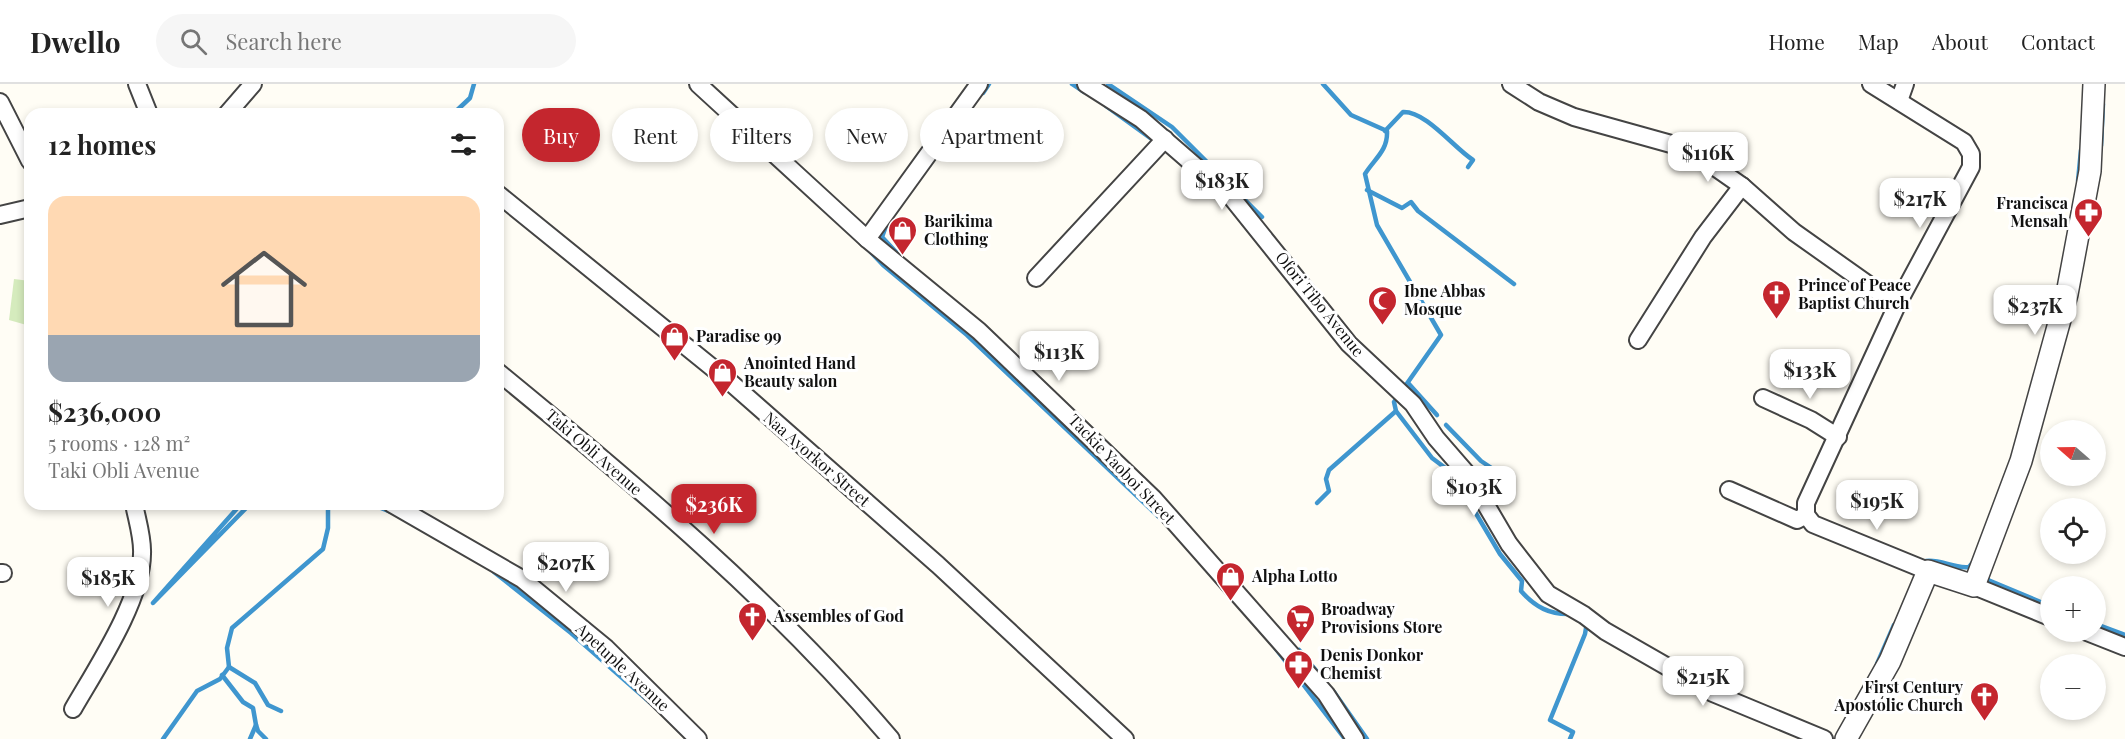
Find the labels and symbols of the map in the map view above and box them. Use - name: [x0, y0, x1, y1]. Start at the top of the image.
- pin: $116K: [1666, 132, 1750, 183]
- pin: $183K: [1180, 160, 1264, 211]
- pin: $217K: [1878, 178, 1962, 229]
- place label: Francisca Mensah: [1996, 192, 2069, 231]
- pharmacy icon: Francisca Mensah: [2073, 196, 2105, 238]
- place label: Barikima Clothing: [924, 210, 993, 249]
- shop icon: Barikima Clothing: [887, 214, 919, 256]
- street label: Ofori Tibo Avenue: [1271, 247, 1369, 361]
- place label: Prince of Peace Baptist Church: [1798, 274, 1911, 313]
- church icon: Prince of Peace Baptist Church: [1761, 278, 1793, 320]
- place label: Ibne Abbas Mosque: [1404, 280, 1486, 319]
- mosque icon: Ibne Abbas Mosque: [1367, 284, 1399, 326]
- pin: $237K: [1993, 285, 2077, 336]
- shop icon: Paradise 99: [659, 320, 691, 362]
- place label: Paradise 99: [696, 325, 782, 346]
- pin: $113K: [1017, 331, 1101, 382]
- pin: $133K: [1768, 349, 1852, 400]
- place label: Anointed Hand Beauty salon: [743, 352, 856, 391]
- shop icon: Anointed Hand Beauty salon: [707, 356, 739, 398]
- street label: Taki Obli Avenue: [542, 404, 647, 499]
- street label: Naa Ayorkor Street: [760, 407, 875, 511]
- street label: Tackie Yaoboi Street: [1064, 409, 1181, 528]
- north arrow: [2040, 420, 2106, 486]
- pin: $103K: [1432, 466, 1516, 517]
- pin: $195K: [1835, 480, 1919, 531]
- pin: $236K: [672, 484, 756, 535]
- pin: $207K: [524, 542, 608, 593]
- pin: $185K: [66, 557, 150, 608]
- shop icon: Alpha Lotto: [1215, 560, 1247, 602]
- place label: Alpha Lotto: [1251, 565, 1338, 586]
- place label: Broadway Provisions Store: [1321, 598, 1442, 637]
- church icon: Assembles of God: [737, 600, 769, 642]
- supermarket icon: Broadway Provisions Store: [1284, 602, 1316, 644]
- place label: Assembles of God: [773, 605, 904, 626]
- street label: Apetuple Avenue: [571, 617, 675, 715]
- place label: Denis Donkor Chemist: [1320, 644, 1424, 683]
- pharmacy icon: Denis Donkor Chemist: [1283, 648, 1315, 690]
- pin: $215K: [1661, 656, 1745, 707]
- place label: First Century Apostolic Church: [1834, 676, 1964, 715]
- church icon: First Century Apostolic Church: [1968, 680, 2000, 722]

